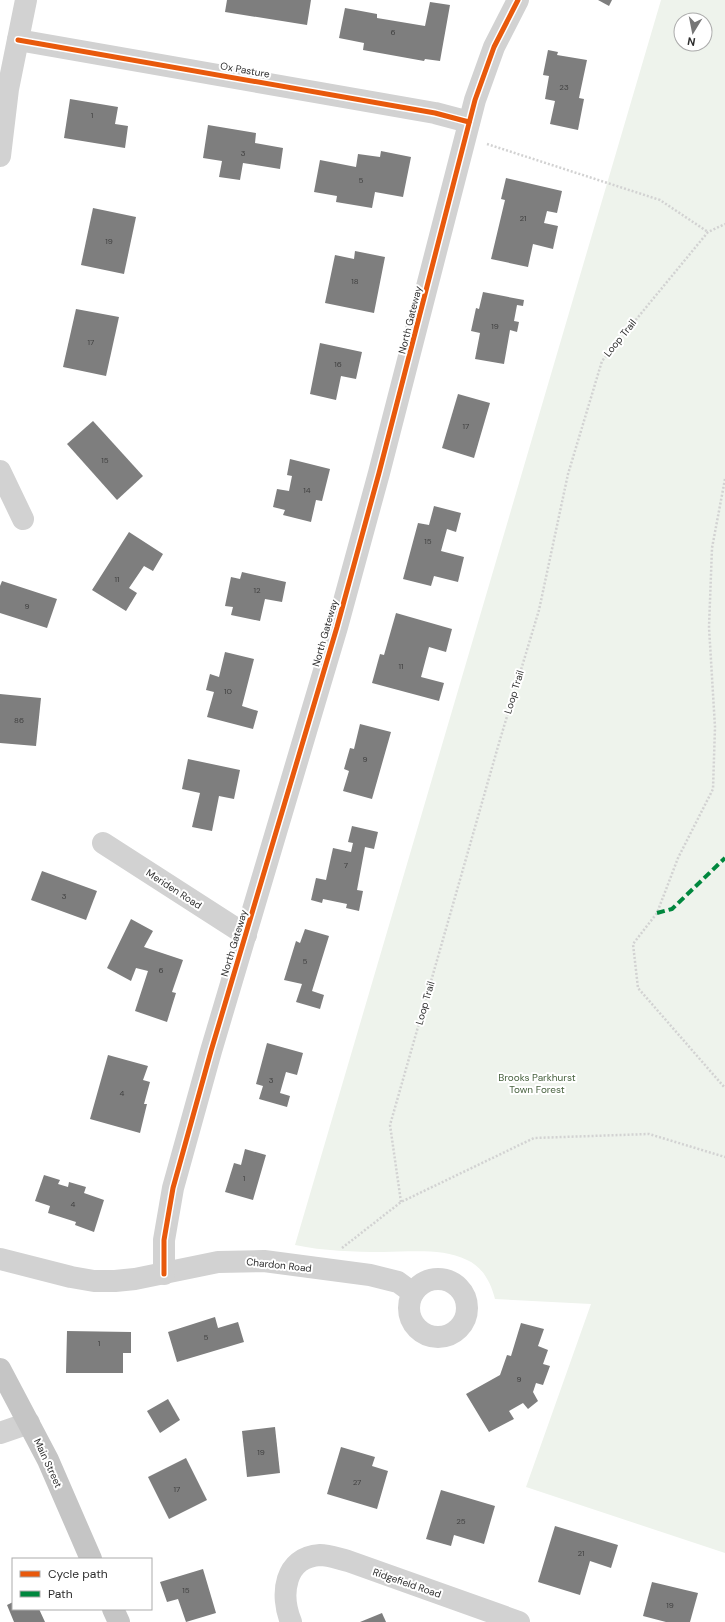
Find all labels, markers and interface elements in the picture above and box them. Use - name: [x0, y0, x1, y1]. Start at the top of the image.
- north arrow: [673, 12, 713, 52]
- house number: 6: [390, 27, 396, 37]
- text: N: [686, 34, 696, 49]
- street label: Ox Pasture: [219, 59, 271, 81]
- house number: 23: [559, 82, 569, 92]
- house number: 1: [91, 110, 93, 120]
- house number: 3: [241, 148, 246, 158]
- house number: 5: [359, 175, 364, 185]
- house number: 21: [519, 213, 527, 223]
- house number: 19: [105, 236, 113, 246]
- house number: 18: [351, 276, 359, 286]
- street label: North Gateway: [395, 284, 425, 355]
- street label: Loop Trail: [601, 317, 639, 359]
- house number: 19: [491, 321, 499, 331]
- house number: 17: [88, 337, 94, 347]
- house number: 16: [334, 359, 342, 369]
- house number: 17: [463, 421, 469, 431]
- house number: 15: [101, 455, 109, 465]
- house number: 14: [303, 485, 311, 495]
- house number: 15: [424, 536, 432, 546]
- house number: 11: [115, 574, 120, 584]
- house number: 12: [253, 585, 261, 595]
- street label: North Gateway: [309, 597, 341, 668]
- house number: 9: [24, 601, 30, 611]
- house number: 11: [399, 661, 404, 671]
- street label: Loop Trail: [501, 669, 527, 715]
- house number: 10: [224, 686, 233, 696]
- house number: 86: [14, 715, 24, 725]
- house number: 9: [362, 754, 368, 764]
- house number: 7: [344, 860, 348, 870]
- street label: Meriden Road: [144, 866, 204, 912]
- house number: 3: [62, 891, 67, 901]
- street label: North Gateway: [218, 908, 250, 978]
- house number: 5: [303, 956, 308, 966]
- house number: 6: [158, 965, 164, 975]
- street label: Loop Trail: [413, 980, 437, 1026]
- park label: Brooks Parkhurst Town Forest: [498, 1071, 576, 1096]
- house number: 3: [269, 1075, 274, 1085]
- house number: 4: [120, 1088, 125, 1098]
- house number: 1: [243, 1173, 245, 1183]
- house number: 4: [71, 1199, 76, 1209]
- street label: Chardon Road: [246, 1255, 312, 1275]
- house number: 5: [204, 1332, 209, 1342]
- house number: 1: [98, 1338, 100, 1348]
- house number: 9: [516, 1374, 522, 1384]
- street label: Main Street: [31, 1436, 65, 1490]
- house number: 19: [257, 1447, 265, 1457]
- house number: 27: [353, 1477, 361, 1487]
- house number: 17: [174, 1484, 180, 1494]
- house number: 25: [456, 1516, 466, 1526]
- house number: 21: [577, 1548, 585, 1558]
- legend: [12, 1558, 152, 1610]
- street label: Ridgefield Road: [371, 1565, 443, 1601]
- text: Cycle path: [48, 1566, 108, 1582]
- house number: 15: [182, 1585, 190, 1595]
- text: Path: [48, 1586, 73, 1602]
- house number: 19: [666, 1600, 674, 1610]

